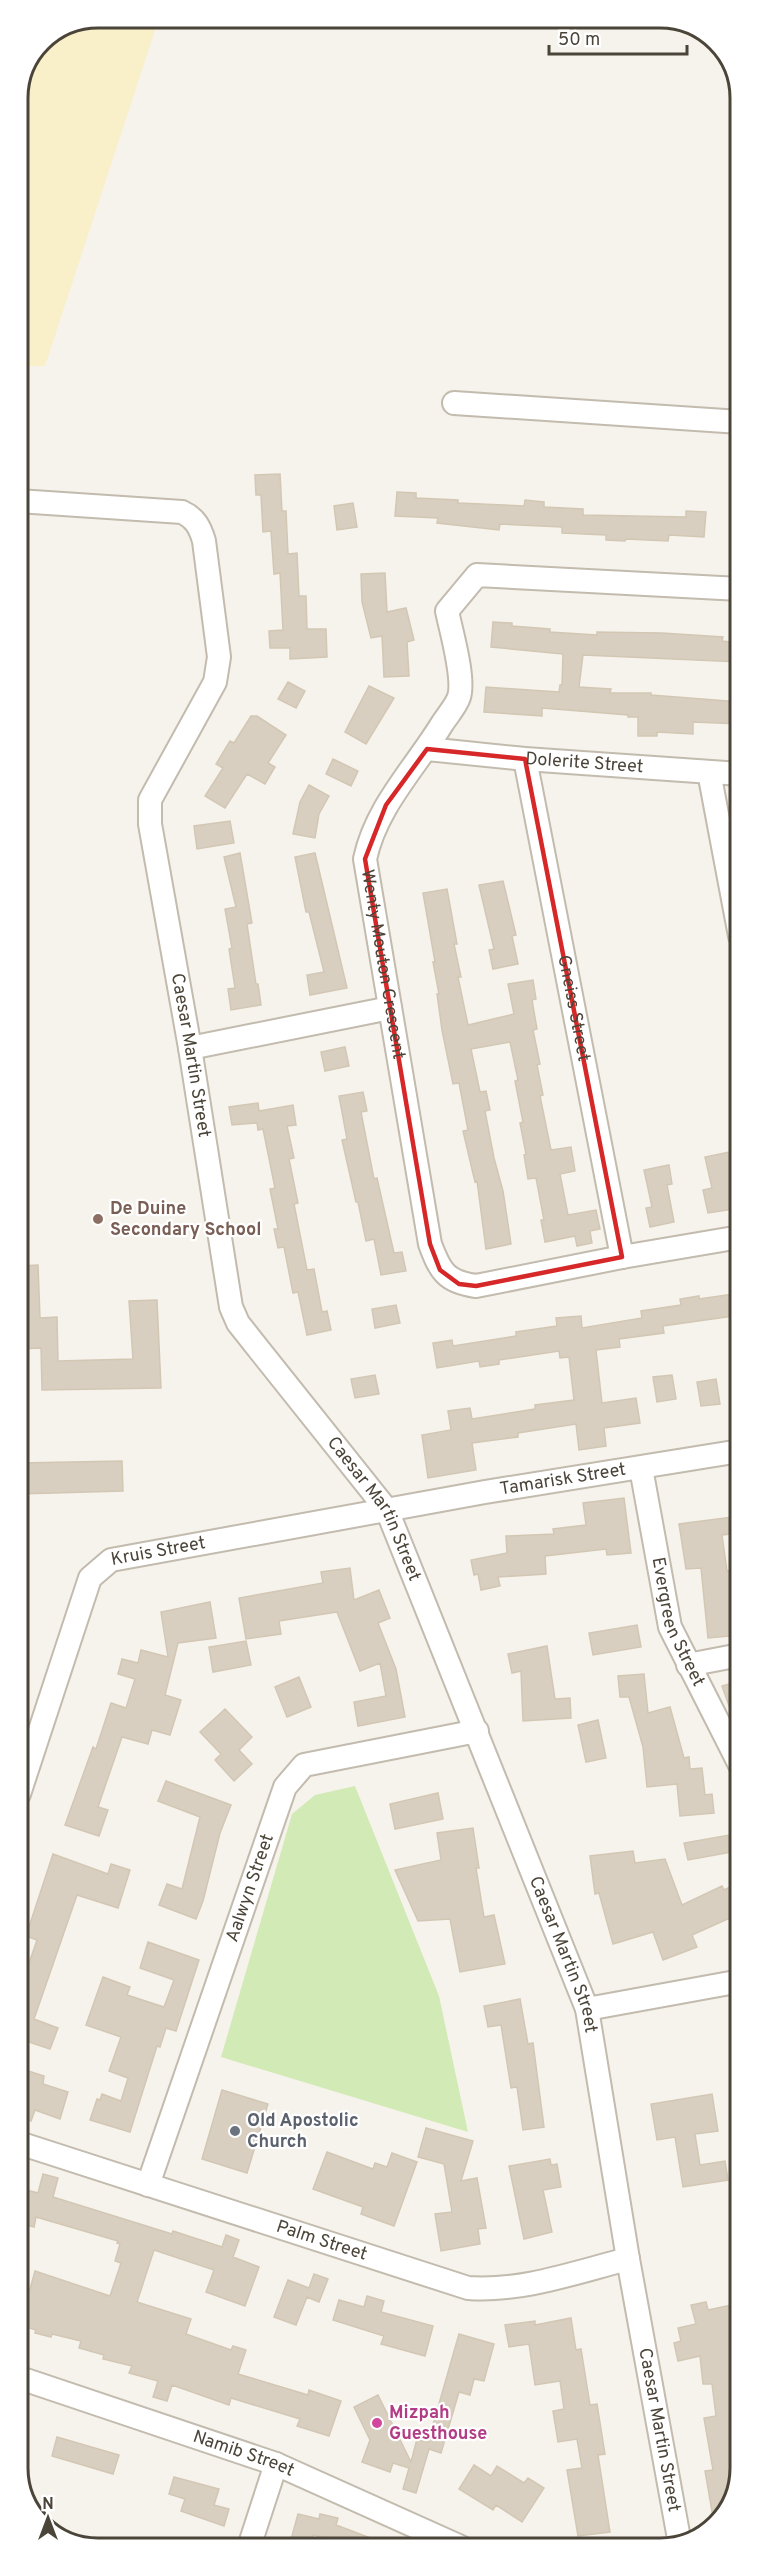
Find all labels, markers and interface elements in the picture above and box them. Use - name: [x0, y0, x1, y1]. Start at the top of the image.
- scale bar: [549, 18, 687, 56]
- text: 50 m: [558, 29, 600, 52]
- street label: Dolerite Street: [524, 748, 644, 779]
- street label: Wenty Mouton Crescent: [355, 868, 410, 1061]
- street label: Gneiss Street: [552, 953, 595, 1063]
- street label: Caesar Martin Street: [165, 971, 215, 1139]
- place label: De Duine Secondary School: [110, 1198, 261, 1242]
- marker: De Duine Secondary School: [91, 1212, 105, 1226]
- street label: Caesar Martin Street: [322, 1432, 426, 1584]
- street label: Tamarisk Street: [498, 1458, 628, 1501]
- street label: Kruis Street: [109, 1532, 207, 1571]
- street label: Evergreen Street: [646, 1555, 710, 1691]
- street label: Aalwyn Street: [221, 1831, 279, 1945]
- street label: Caesar Martin Street: [523, 1873, 602, 2035]
- place label: Old Apostolic Church: [247, 2110, 359, 2154]
- marker: Old Apostolic Church: [228, 2124, 242, 2138]
- street label: Palm Street: [273, 2215, 370, 2266]
- street label: Caesar Martin Street: [633, 2346, 685, 2514]
- place label: Mizpah Guesthouse: [389, 2402, 487, 2446]
- marker: Mizpah Guesthouse: [370, 2416, 384, 2430]
- street label: Namib Street: [190, 2425, 298, 2482]
- north arrow: [18, 2488, 78, 2548]
- text: N: [42, 2495, 54, 2515]

